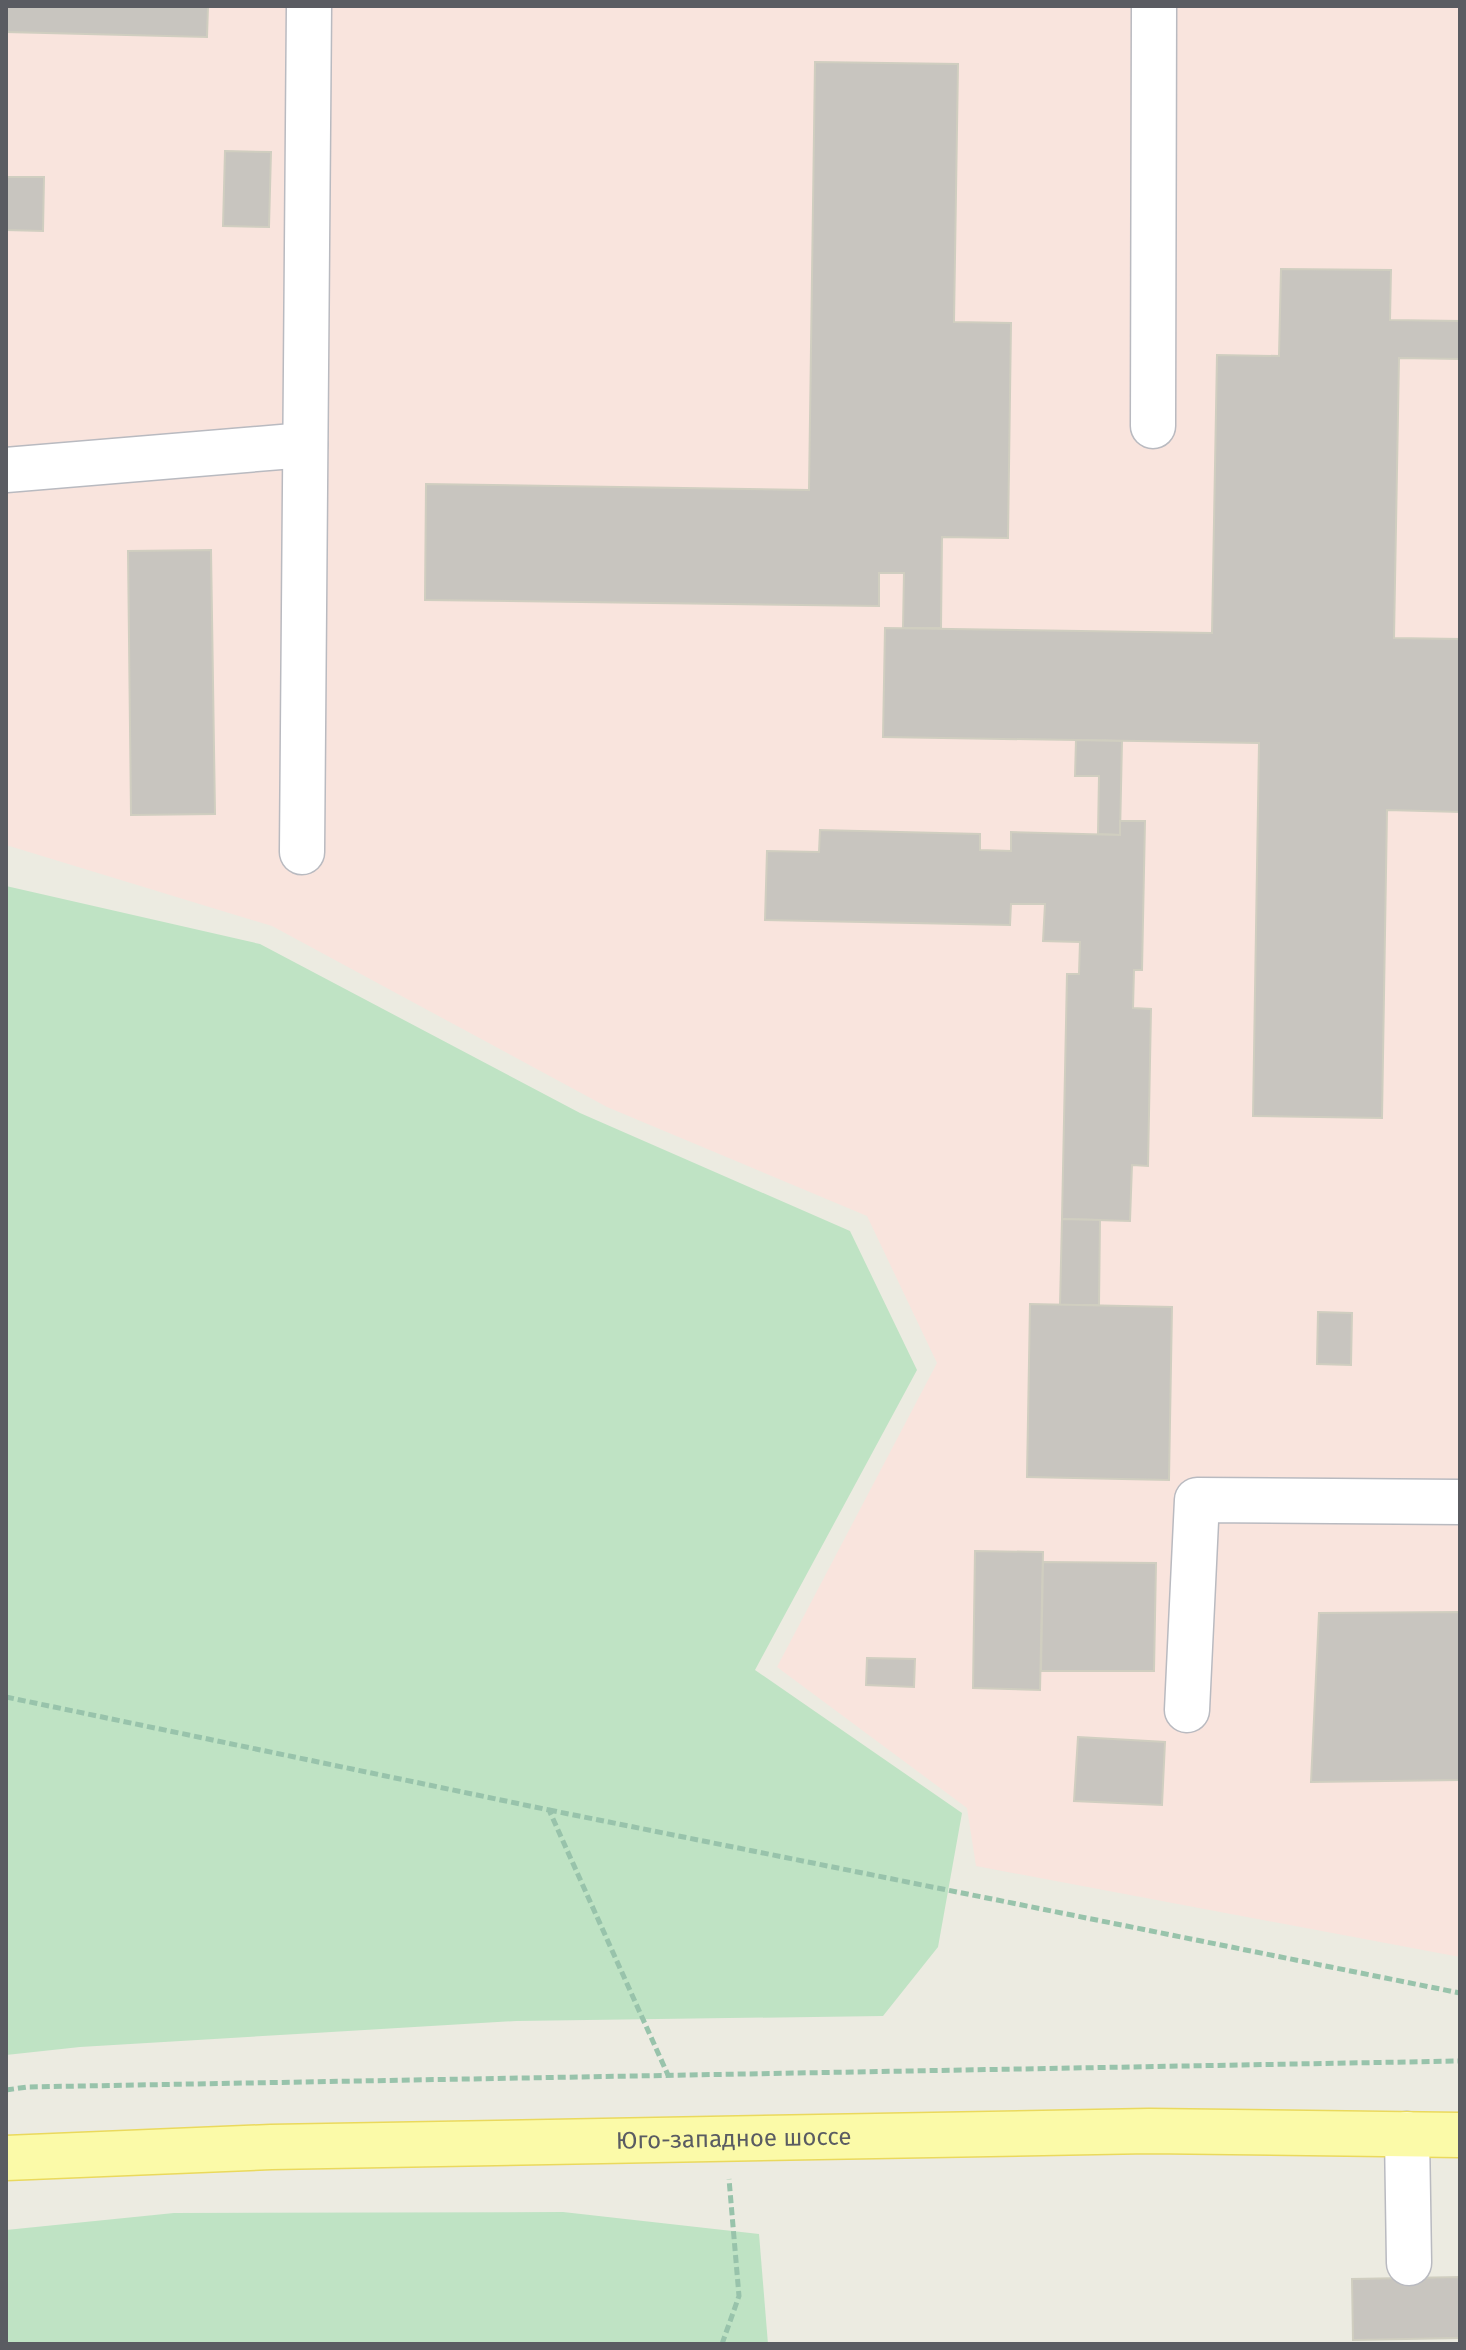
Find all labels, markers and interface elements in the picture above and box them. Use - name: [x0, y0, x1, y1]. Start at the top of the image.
- street label: Юго-западное шоссе: [616, 2122, 852, 2155]

